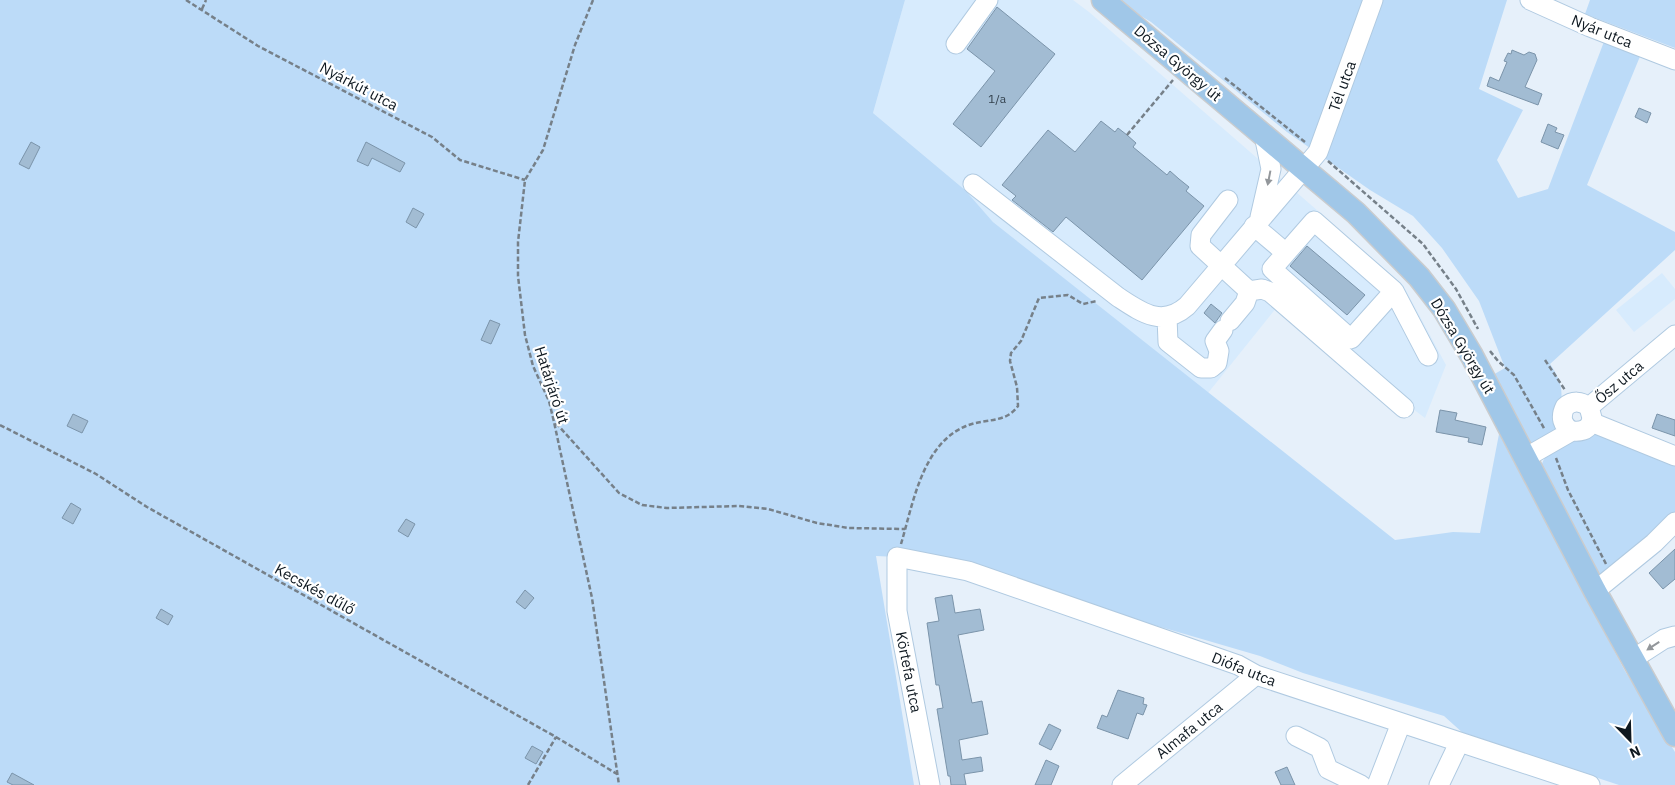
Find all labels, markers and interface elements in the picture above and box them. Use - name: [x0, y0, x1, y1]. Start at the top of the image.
- street label: Nyár utca: [1569, 10, 1635, 52]
- street label: Dózsa György út: [1130, 21, 1226, 105]
- street label: Nyárkút utca: [317, 57, 401, 115]
- street label: Tél utca: [1324, 58, 1360, 114]
- house number: 1/a: [988, 91, 1007, 106]
- one-way arrow: [1265, 170, 1273, 185]
- street label: Dózsa György út: [1427, 295, 1499, 397]
- street label: Határjáró út: [531, 344, 573, 426]
- street label: Ősz utca: [1591, 356, 1647, 408]
- street label: Kecskés dűlő: [272, 559, 358, 619]
- street label: Körtefa utca: [892, 630, 926, 714]
- one-way arrow: [1647, 641, 1660, 651]
- street label: Diófa utca: [1209, 647, 1279, 691]
- street label: Almafa utca: [1152, 697, 1226, 763]
- north arrow: [1605, 715, 1655, 765]
- text: N: [1627, 742, 1643, 762]

